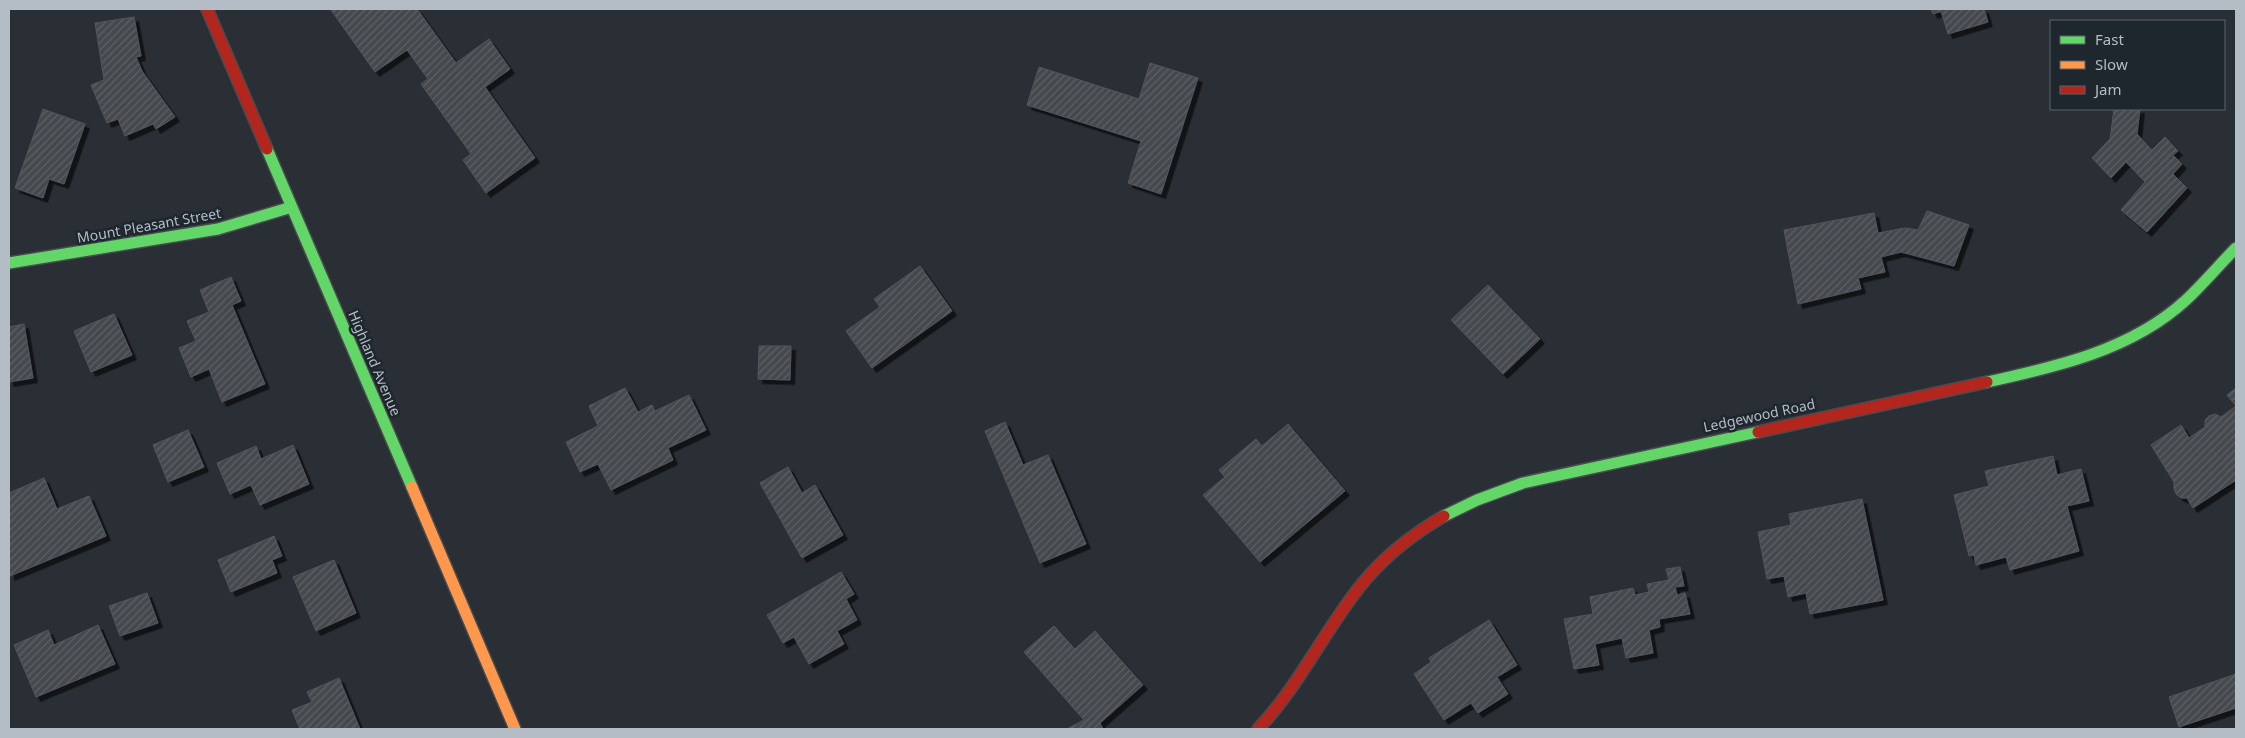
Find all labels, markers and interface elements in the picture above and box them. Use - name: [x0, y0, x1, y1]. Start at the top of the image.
- legend: [2050, 20, 2225, 110]
- text: Fast: [2095, 29, 2124, 49]
- text: Slow: [2095, 54, 2128, 74]
- text: Jam: [2093, 79, 2122, 99]
- street label: Mount Pleasant Street: [75, 203, 223, 247]
- street label: Highland Avenue: [344, 307, 406, 419]
- street label: Ledgewood Road: [1701, 394, 1817, 436]

